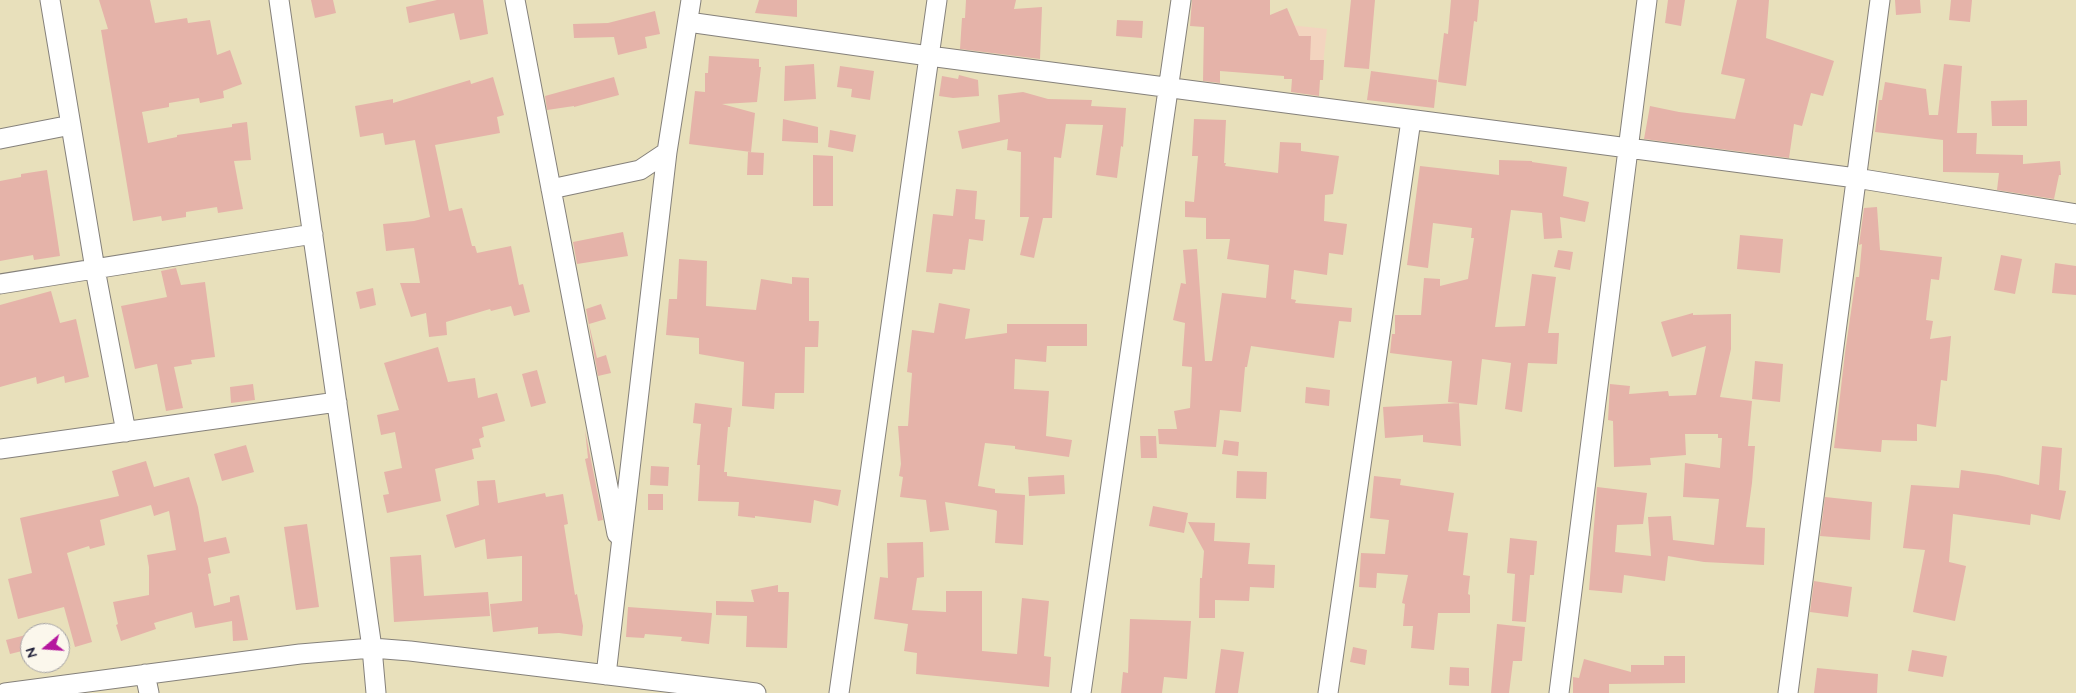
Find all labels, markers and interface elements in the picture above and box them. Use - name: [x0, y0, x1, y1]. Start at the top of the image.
- north arrow: [20, 623, 70, 673]
- text: N: [21, 645, 43, 660]

